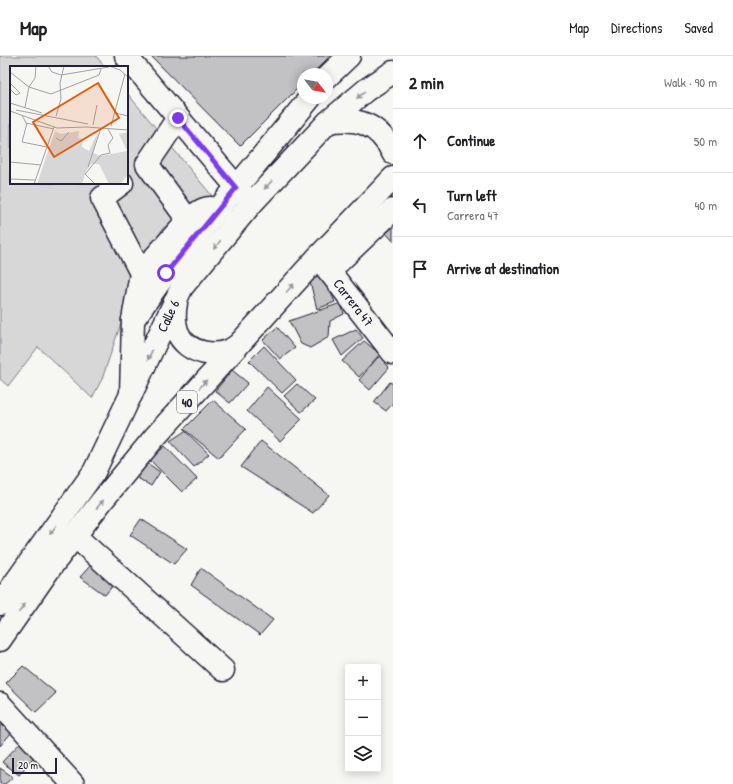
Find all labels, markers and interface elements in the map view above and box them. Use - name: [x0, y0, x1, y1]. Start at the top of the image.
- text: Map: [20, 15, 47, 41]
- text: Map: [569, 18, 589, 37]
- text: Directions: [611, 18, 662, 37]
- text: Saved: [684, 18, 713, 37]
- inset map: [10, 66, 128, 184]
- north arrow: [297, 68, 333, 104]
- text: 2 min: [409, 71, 444, 94]
- text: Walk · 90 m: [664, 73, 717, 91]
- one-way arrow: [356, 90, 367, 99]
- route end: [169, 109, 187, 127]
- icon: ahead: [409, 130, 431, 152]
- text: Continue: [447, 130, 495, 151]
- text: 50 m: [694, 132, 717, 150]
- one-way arrow: [263, 180, 273, 190]
- text: Turn left: [447, 185, 497, 206]
- icon: left: [409, 194, 431, 216]
- text: 40 m: [694, 196, 717, 214]
- text: Carrera 47: [447, 206, 499, 224]
- one-way arrow: [212, 239, 221, 250]
- icon: arrive: [409, 258, 431, 280]
- text: Arrive at destination: [447, 258, 559, 279]
- route start: [157, 264, 175, 282]
- street label: Carrera 47: [329, 274, 379, 330]
- one-way arrow: [286, 283, 295, 293]
- street label: Calle 6: [152, 296, 184, 335]
- one-way arrow: [147, 350, 153, 361]
- one-way arrow: [199, 379, 208, 389]
- road number: 40: [177, 391, 197, 413]
- one-way arrow: [96, 498, 104, 509]
- one-way arrow: [49, 524, 57, 535]
- one-way arrow: [18, 603, 26, 613]
- map controls: [345, 664, 381, 772]
- button: +: [345, 664, 381, 700]
- button: −: [345, 700, 381, 736]
- button: layers: [345, 736, 381, 772]
- scale bar: [12, 756, 57, 775]
- text: 20 m: [18, 758, 38, 772]

